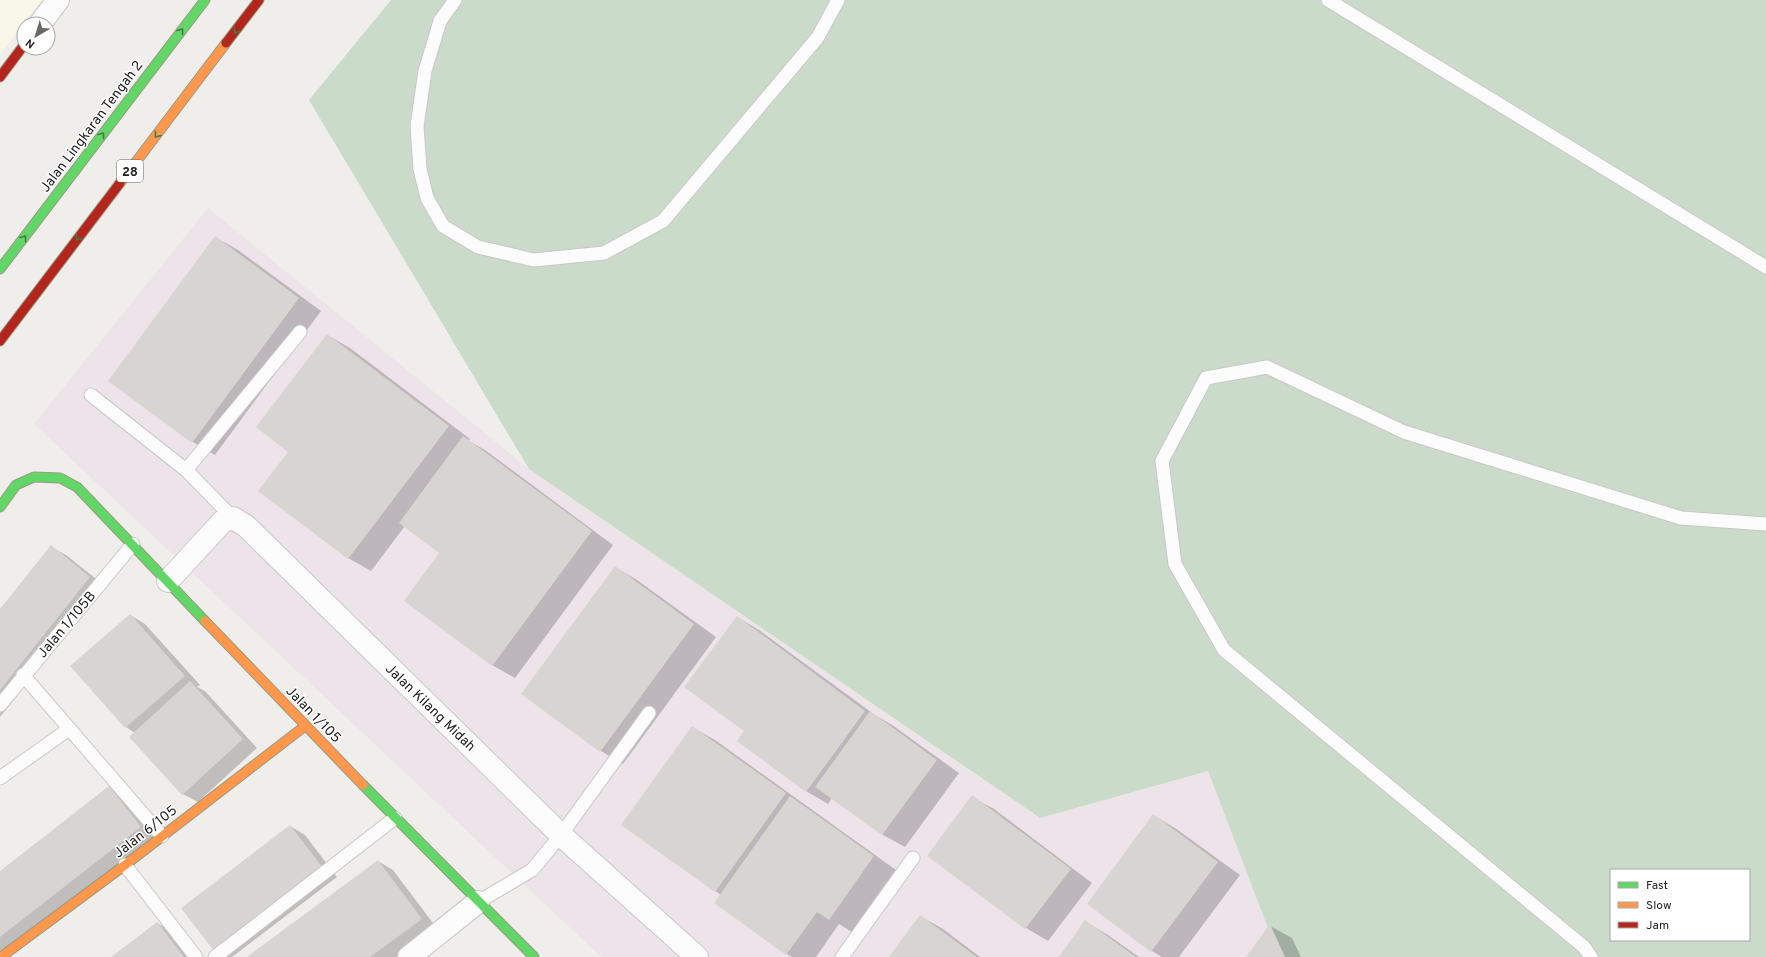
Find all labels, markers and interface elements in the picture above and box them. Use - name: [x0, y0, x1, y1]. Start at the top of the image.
- north arrow: [16, 16, 56, 56]
- one-way arrow: [233, 27, 240, 34]
- one-way arrow: [176, 29, 183, 36]
- text: N: [23, 35, 38, 51]
- street label: Jalan Lingkaran Tengah 2: [37, 58, 147, 196]
- one-way arrow: [155, 130, 162, 137]
- one-way arrow: [97, 132, 104, 139]
- road number: 28: [117, 160, 143, 182]
- one-way arrow: [76, 234, 83, 241]
- one-way arrow: [19, 236, 26, 243]
- street label: Jalan 1/105B: [34, 588, 100, 662]
- street label: Jalan Kilang Midah: [381, 661, 479, 755]
- street label: Jalan 1/105: [282, 683, 344, 747]
- street label: Jalan 6/105: [111, 802, 181, 862]
- legend: [1610, 869, 1750, 941]
- text: Fast: [1646, 878, 1668, 894]
- text: Slow: [1646, 898, 1672, 914]
- text: Jam: [1646, 918, 1669, 934]

